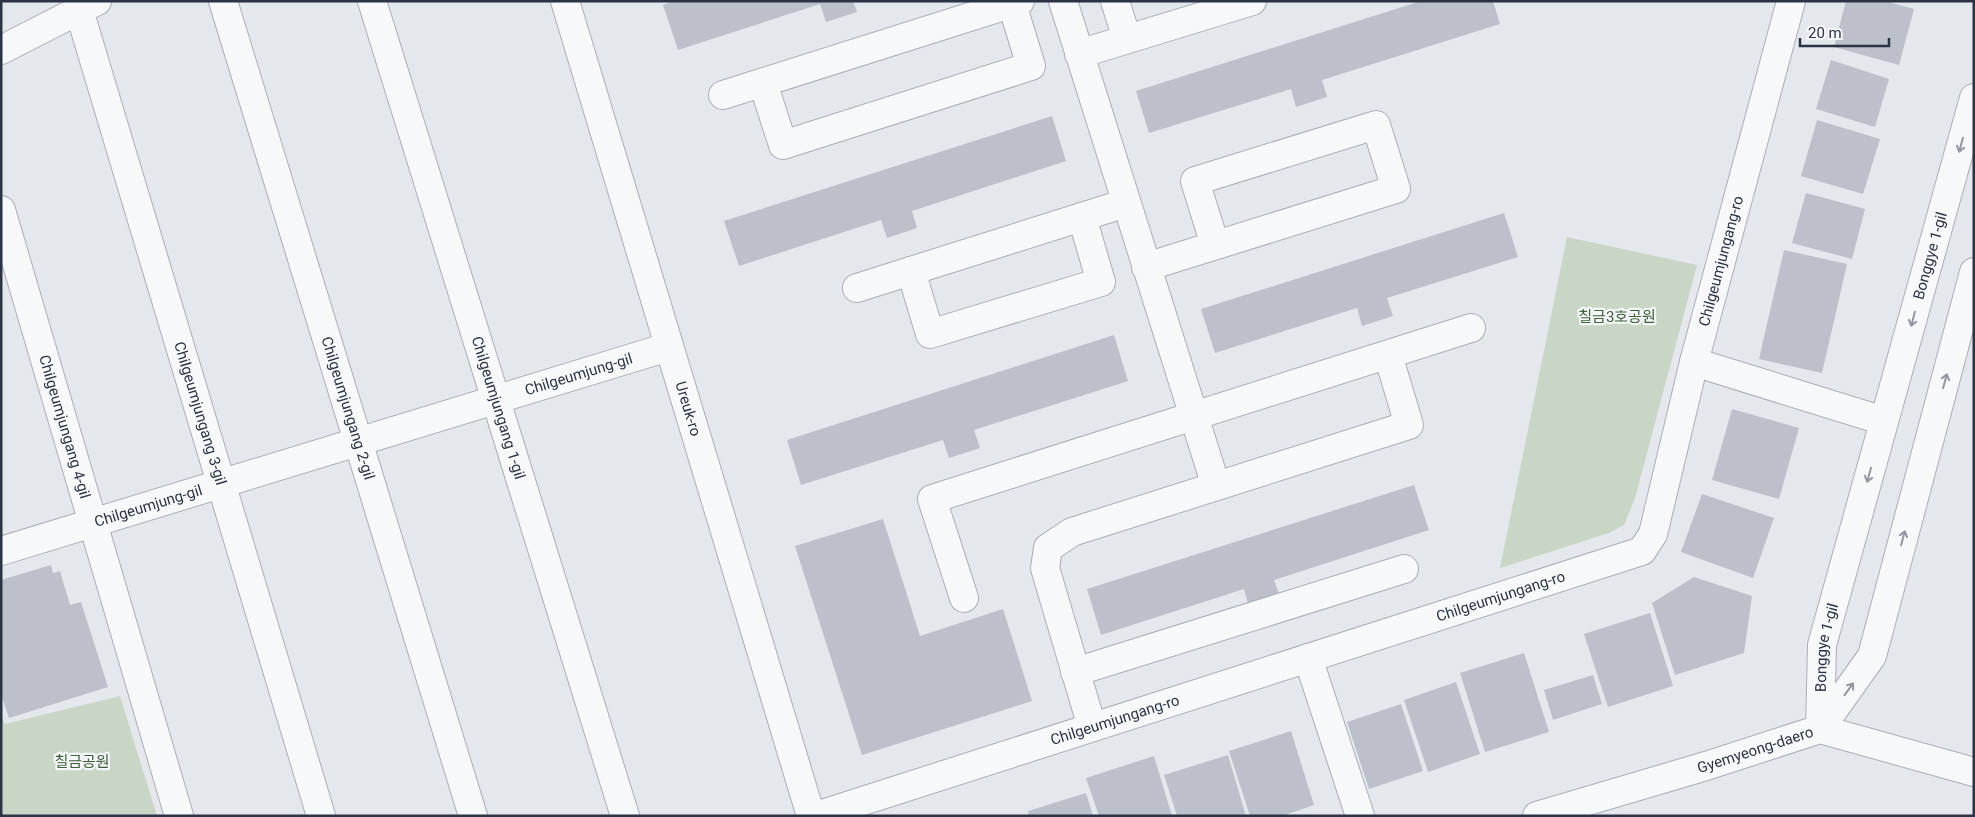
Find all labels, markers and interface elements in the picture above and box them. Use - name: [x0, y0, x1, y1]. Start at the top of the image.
- scale bar: [1800, 15, 1889, 47]
- text: 20 m: [1808, 24, 1842, 42]
- one-way arrow: [1955, 137, 1965, 153]
- street label: Chilgeumjungang-ro: [1695, 194, 1747, 328]
- street label: Bonggye 1-gil: [1909, 210, 1951, 302]
- park label: 칠금3호공원: [1578, 308, 1656, 326]
- one-way arrow: [1907, 310, 1917, 326]
- street label: Chilgeumjungang 1-gil: [468, 334, 529, 482]
- street label: Chilgeumjungang 2-gil: [318, 335, 378, 482]
- street label: Chilgeumjungang 3-gil: [170, 339, 230, 487]
- street label: Chilgeumjung-gil: [523, 349, 635, 399]
- street label: Chilgeumjungang 4-gil: [35, 353, 94, 501]
- one-way arrow: [1941, 374, 1950, 390]
- street label: Ureuk-ro: [671, 379, 705, 438]
- one-way arrow: [1864, 467, 1873, 483]
- street label: Chilgeumjung-gil: [92, 481, 204, 531]
- one-way arrow: [1899, 531, 1909, 547]
- street label: Chilgeumjungang-ro: [1434, 567, 1567, 625]
- street label: Bonggye 1-gil: [1812, 601, 1842, 692]
- one-way arrow: [1843, 683, 1854, 696]
- street label: Chilgeumjungang-ro: [1048, 691, 1182, 749]
- street label: Gyemyeong-daero: [1695, 723, 1816, 777]
- park label: 칠금공원: [54, 753, 110, 771]

